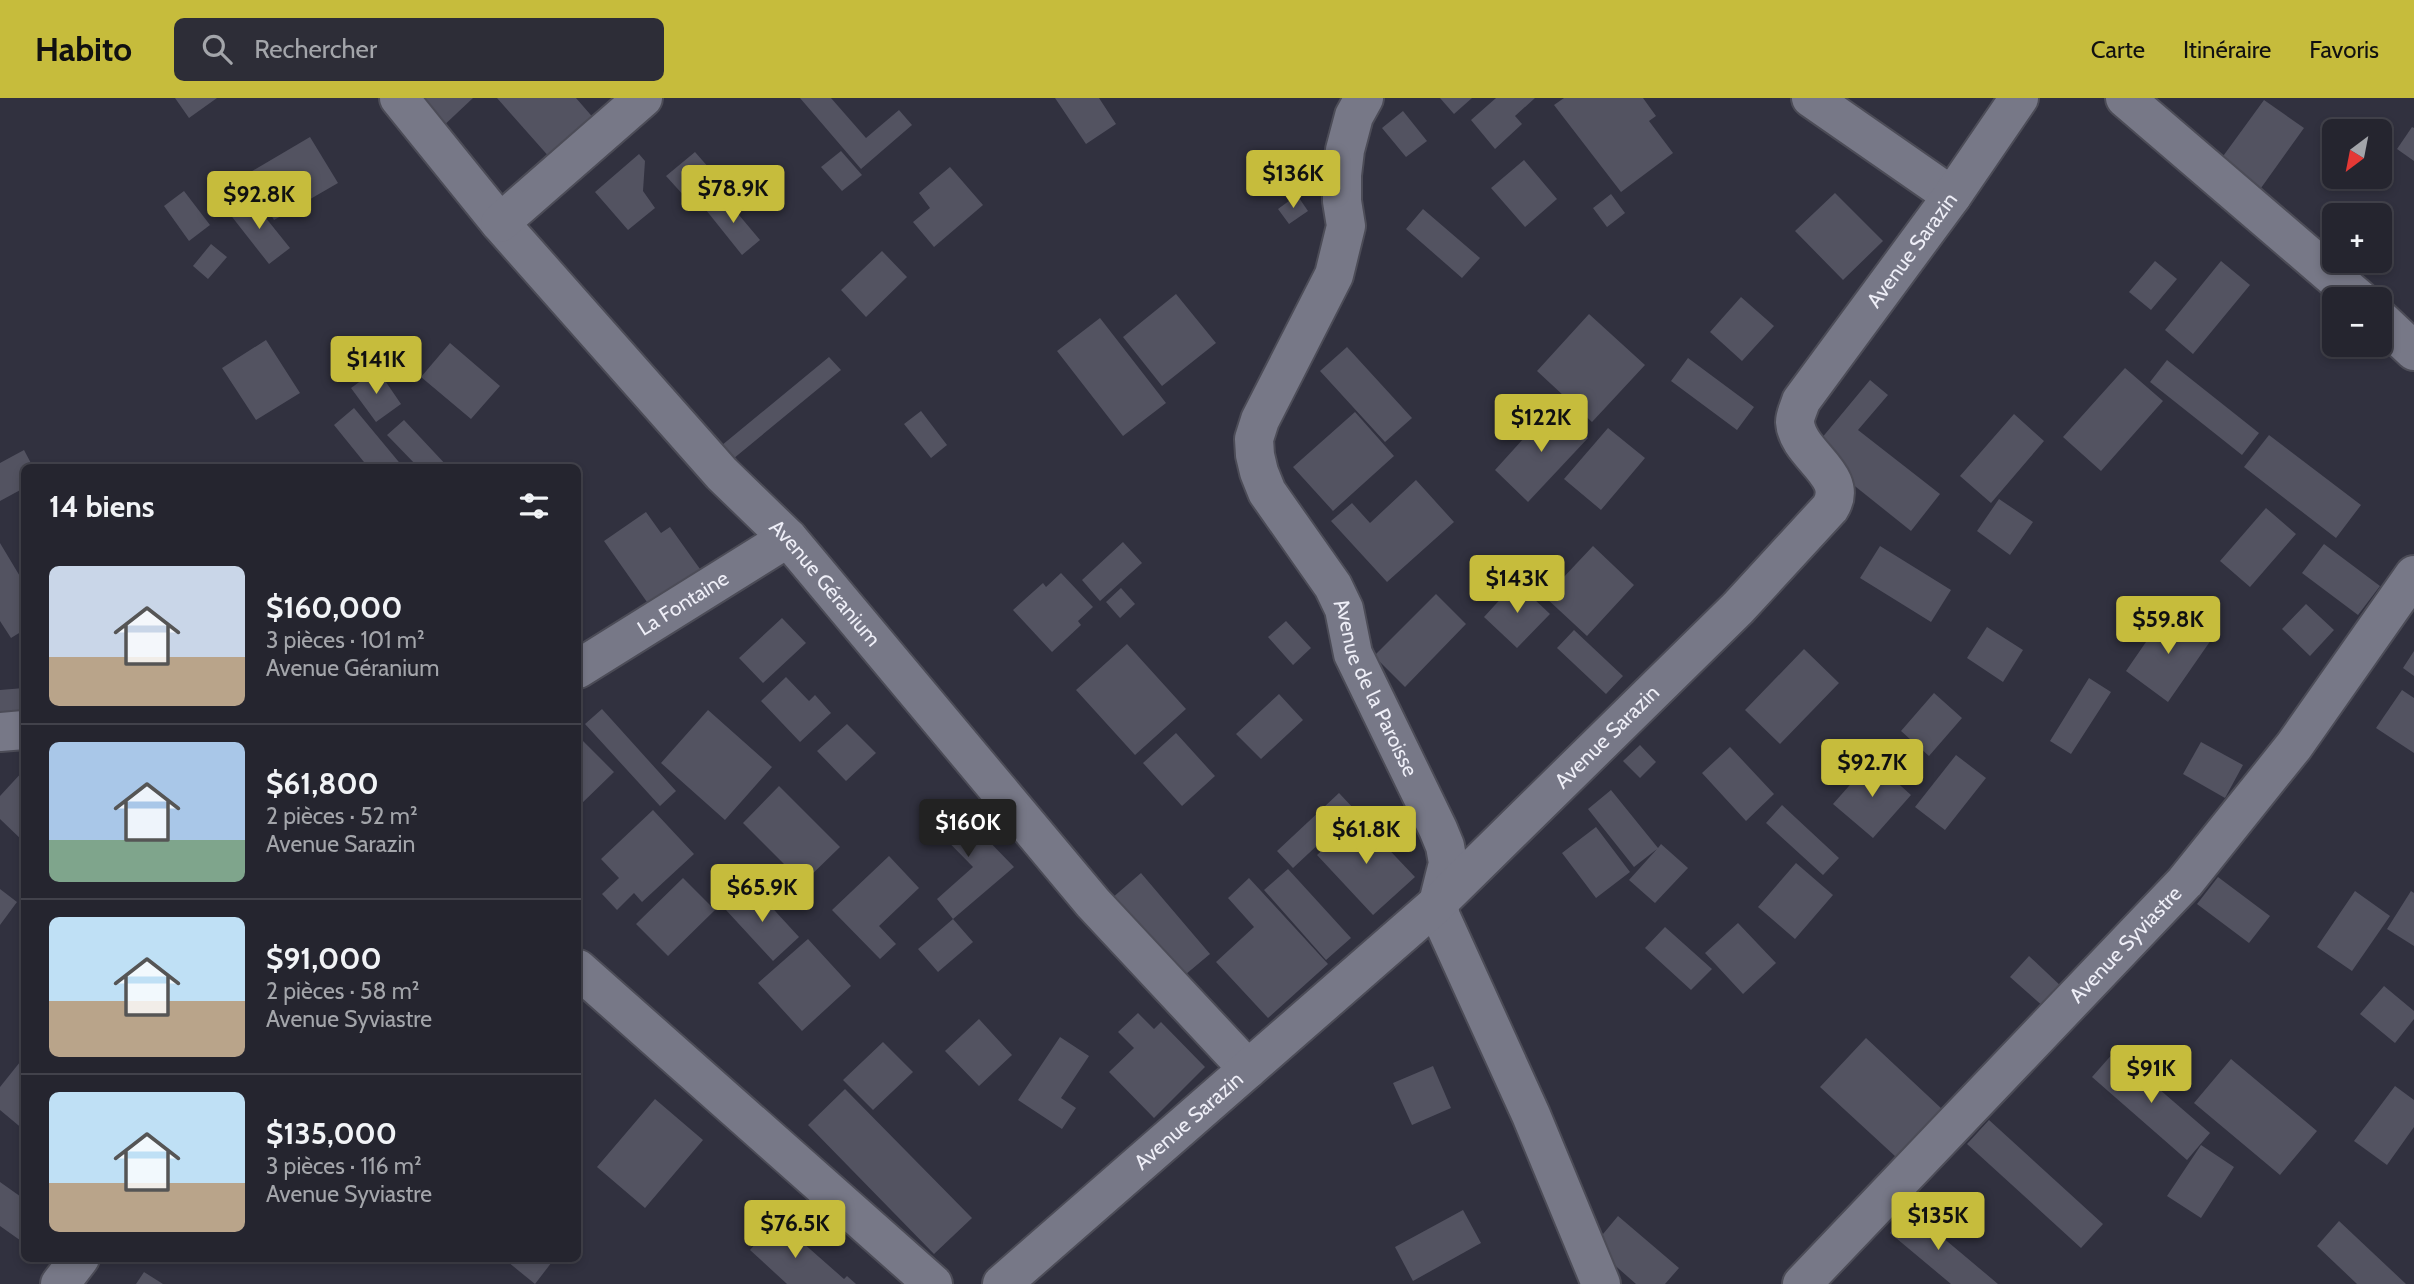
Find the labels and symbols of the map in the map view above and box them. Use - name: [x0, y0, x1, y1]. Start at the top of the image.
- north arrow: [2322, 119, 2392, 189]
- pin: $136K: [1244, 150, 1342, 210]
- pin: $78.9K: [676, 166, 790, 225]
- pin: $92.8K: [202, 172, 316, 231]
- street label: Avenue Sarazin: [1861, 187, 1962, 312]
- pin: $141K: [327, 336, 425, 396]
- pin: $122K: [1492, 394, 1590, 454]
- street label: Avenue Géranium: [765, 514, 886, 651]
- pin: $143K: [1468, 556, 1566, 615]
- street label: La Fontaine: [633, 565, 733, 641]
- street label: Avenue de la Paroisse: [1329, 594, 1424, 781]
- pin: $59.8K: [2111, 596, 2225, 656]
- street label: Avenue Sarazin: [1549, 680, 1664, 793]
- pin: $92.7K: [1815, 740, 1929, 799]
- pin: $160K: [919, 800, 1017, 859]
- pin: $61.8K: [1309, 806, 1423, 866]
- pin: $65.9K: [705, 864, 819, 924]
- street label: Avenue Syviastre: [2064, 880, 2187, 1008]
- pin: $91K: [2110, 1046, 2192, 1105]
- street label: Avenue Sarazin: [1129, 1066, 1248, 1175]
- pin: $135K: [1889, 1192, 1987, 1252]
- pin: $76.5K: [738, 1200, 852, 1260]

